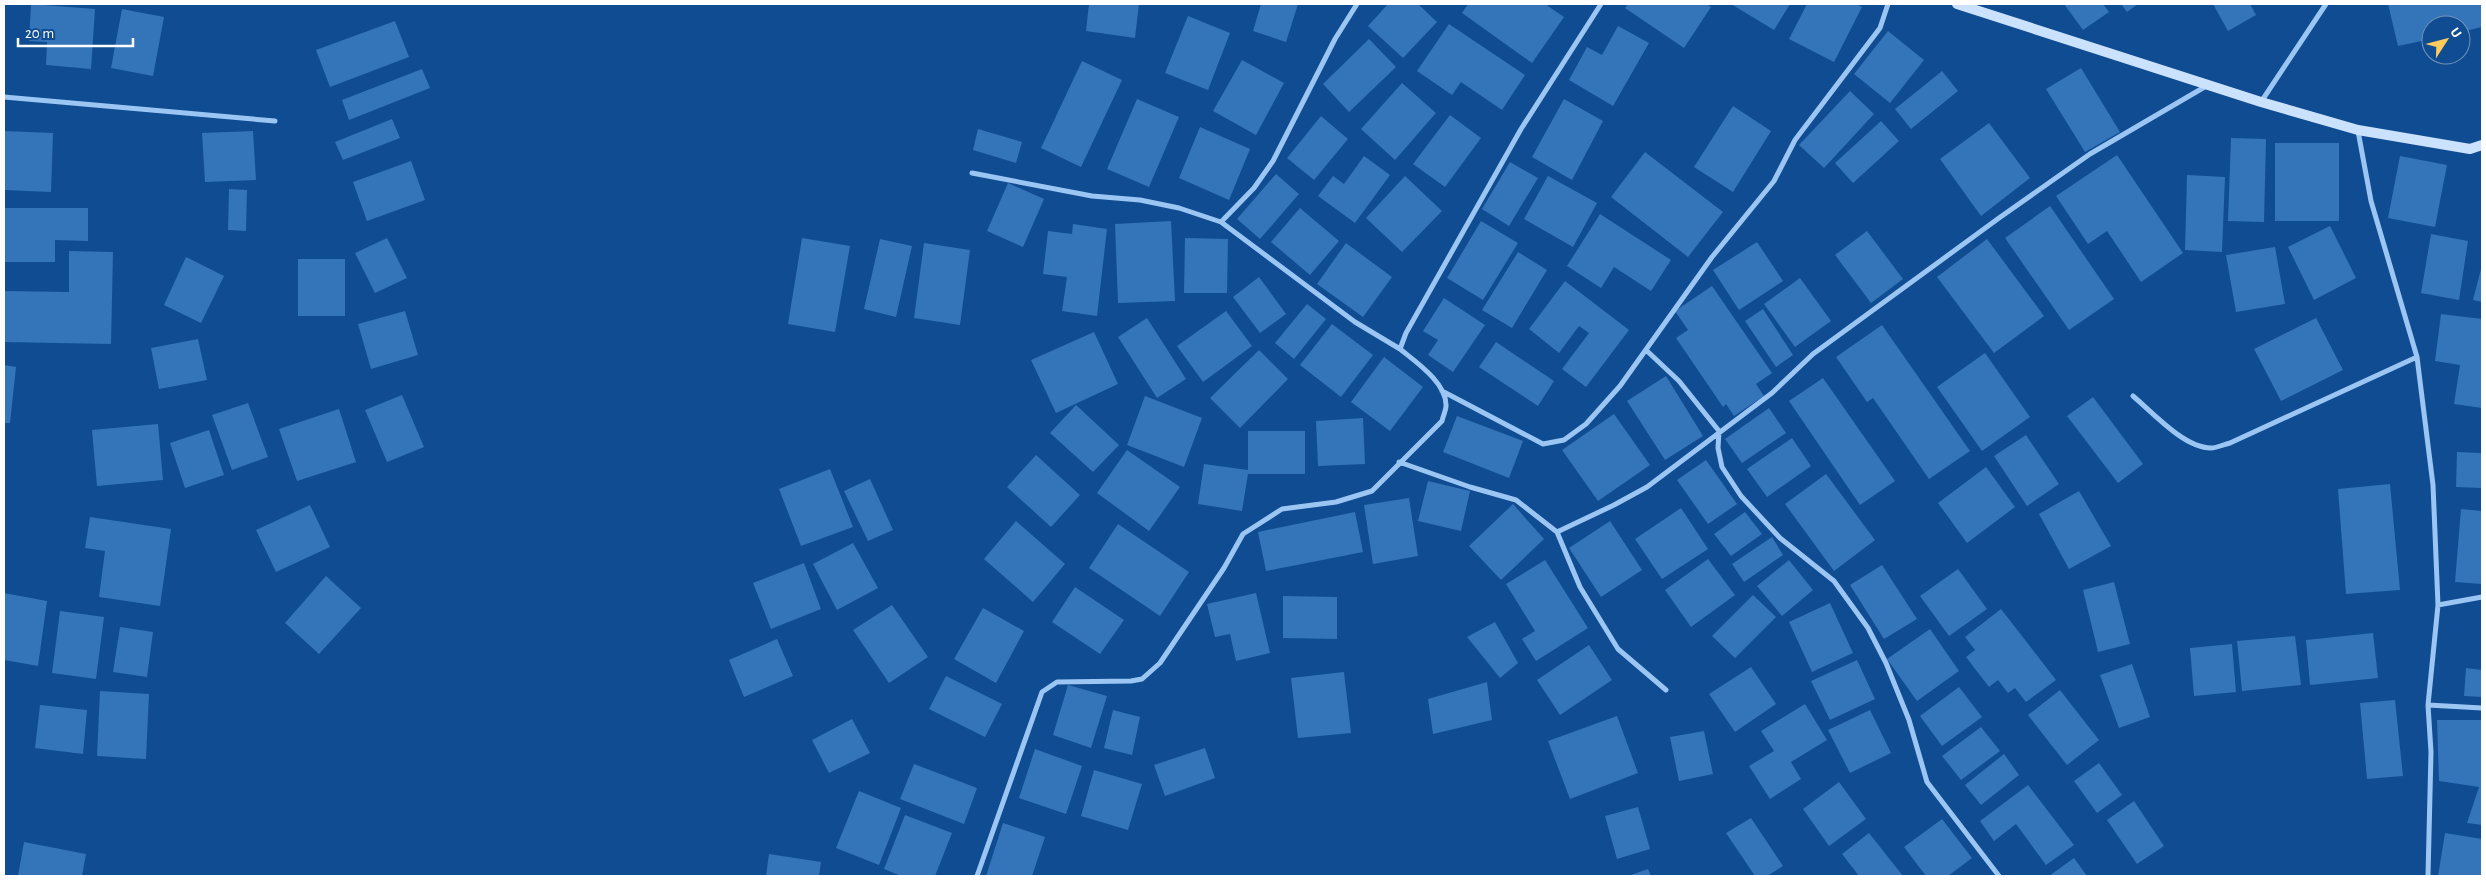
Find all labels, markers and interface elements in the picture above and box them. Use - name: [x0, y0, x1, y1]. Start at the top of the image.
- scale bar: [18, 15, 132, 47]
- north arrow: [2421, 15, 2471, 65]
- text: U: [2447, 25, 2464, 41]
- text: 20 m: [25, 26, 54, 41]

